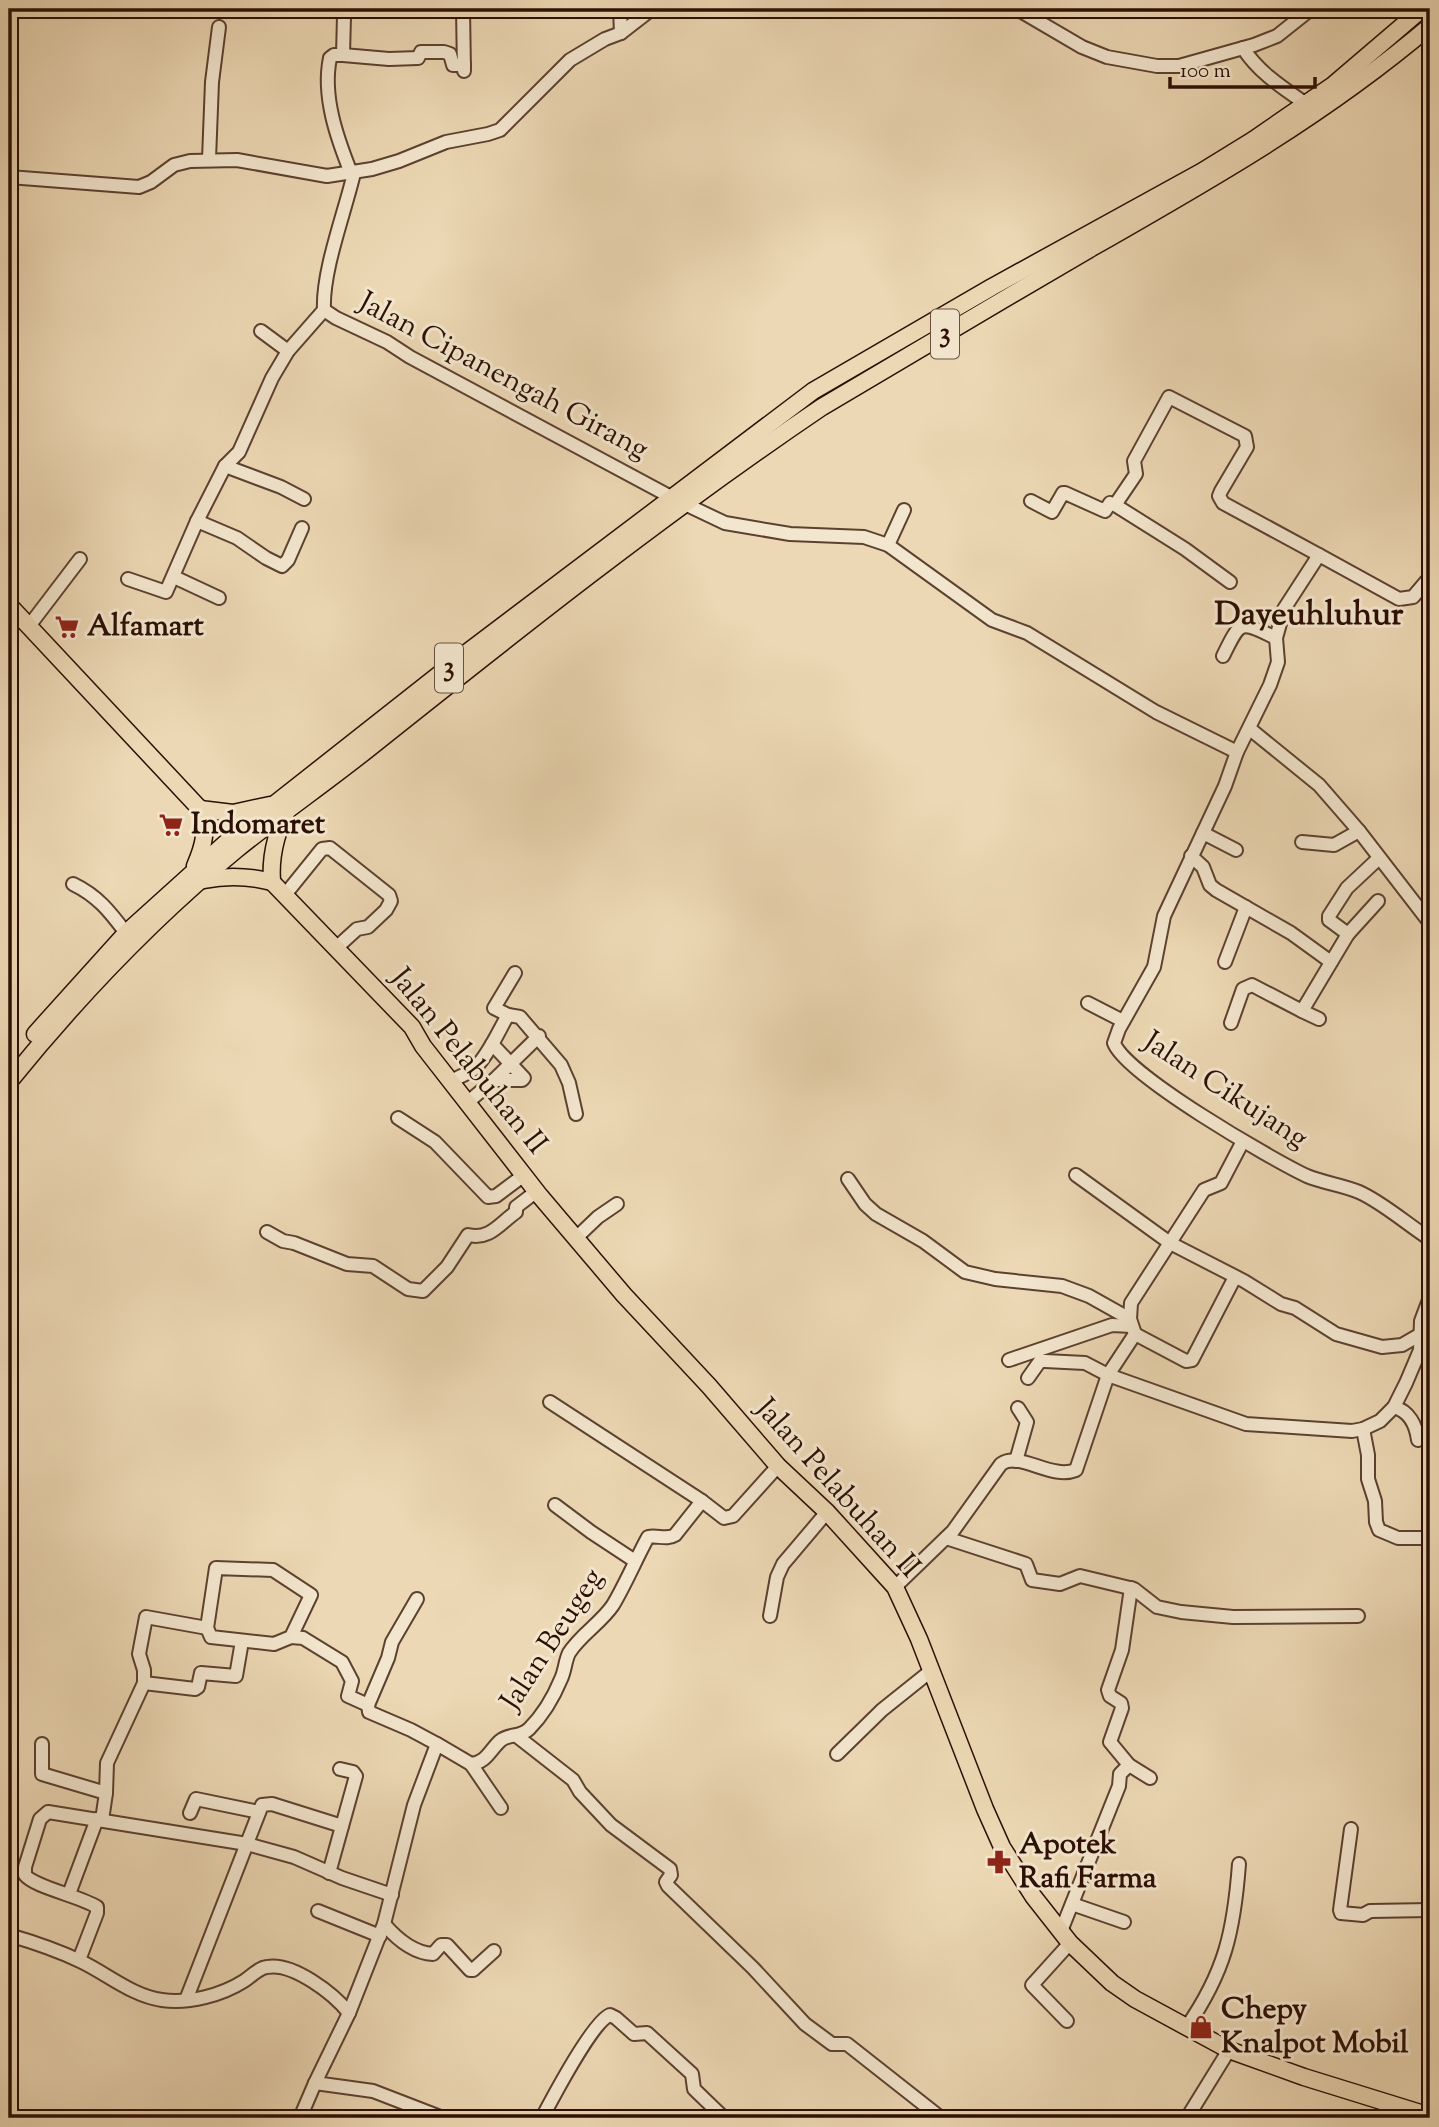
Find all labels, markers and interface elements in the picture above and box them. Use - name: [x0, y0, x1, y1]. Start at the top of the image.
- scale bar: [1170, 46, 1315, 90]
- text: 100 m: [1180, 57, 1231, 87]
- street label: Jalan Cipanengah Girang: [349, 281, 656, 472]
- road number: 3: [931, 310, 959, 358]
- district label: Dayeuhluhur: [1215, 592, 1404, 640]
- place label: Alfamart: [87, 606, 204, 649]
- supermarket icon: Alfamart: [53, 613, 81, 641]
- road number: 3: [435, 644, 463, 692]
- place label: Indomaret: [191, 804, 326, 847]
- supermarket icon: Indomaret: [157, 811, 185, 839]
- street label: Jalan Pelabuhan II: [378, 958, 557, 1165]
- street label: Jalan Cikujang: [1133, 1021, 1316, 1160]
- street label: Jalan Pelabuhan II: [743, 1388, 930, 1589]
- street label: Jalan Beugeg: [490, 1560, 615, 1721]
- place label: Apotek Rafi Farma: [1019, 1824, 1157, 1901]
- pharmacy icon: Apotek Rafi Farma: [985, 1848, 1013, 1876]
- place label: Chepy Knalpot Mobil: [1221, 1989, 1409, 2066]
- shop icon: Chepy Knalpot Mobil: [1187, 2013, 1215, 2041]

